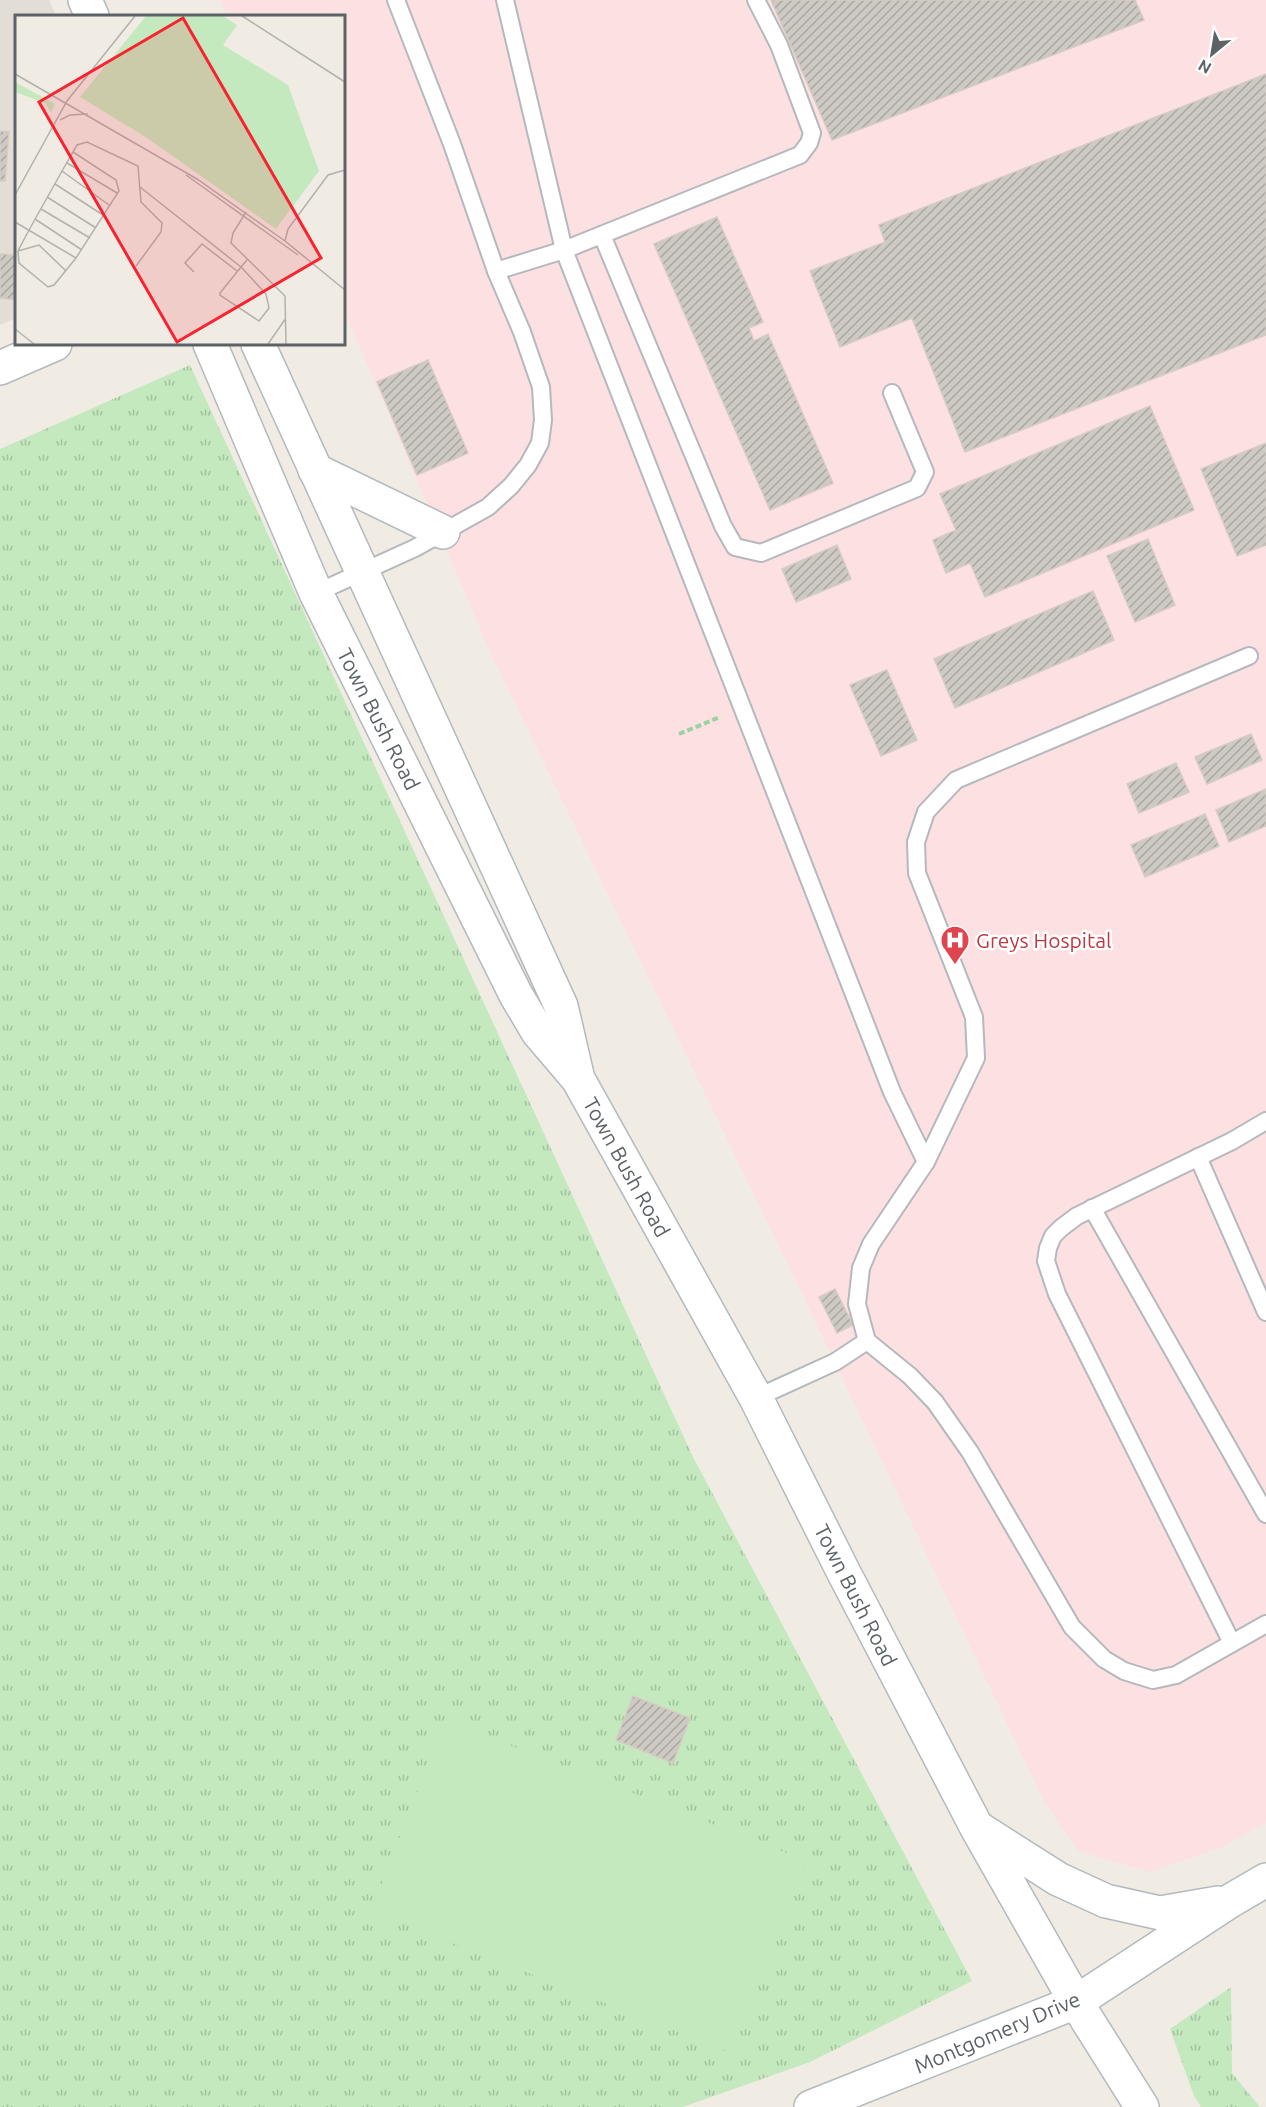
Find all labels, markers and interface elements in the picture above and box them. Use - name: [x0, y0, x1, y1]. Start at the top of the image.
- inset map: [15, 15, 345, 345]
- north arrow: [1182, 24, 1242, 84]
- text: N: [1195, 56, 1214, 78]
- street label: Town Bush Road: [333, 644, 425, 794]
- hospital icon: Greys Hospital: [939, 924, 971, 966]
- place label: Greys Hospital: [976, 928, 1111, 952]
- street label: Town Bush Road: [579, 1093, 675, 1241]
- street label: Town Bush Road: [810, 1520, 902, 1670]
- street label: Montgomery Drive: [910, 1986, 1084, 2078]

